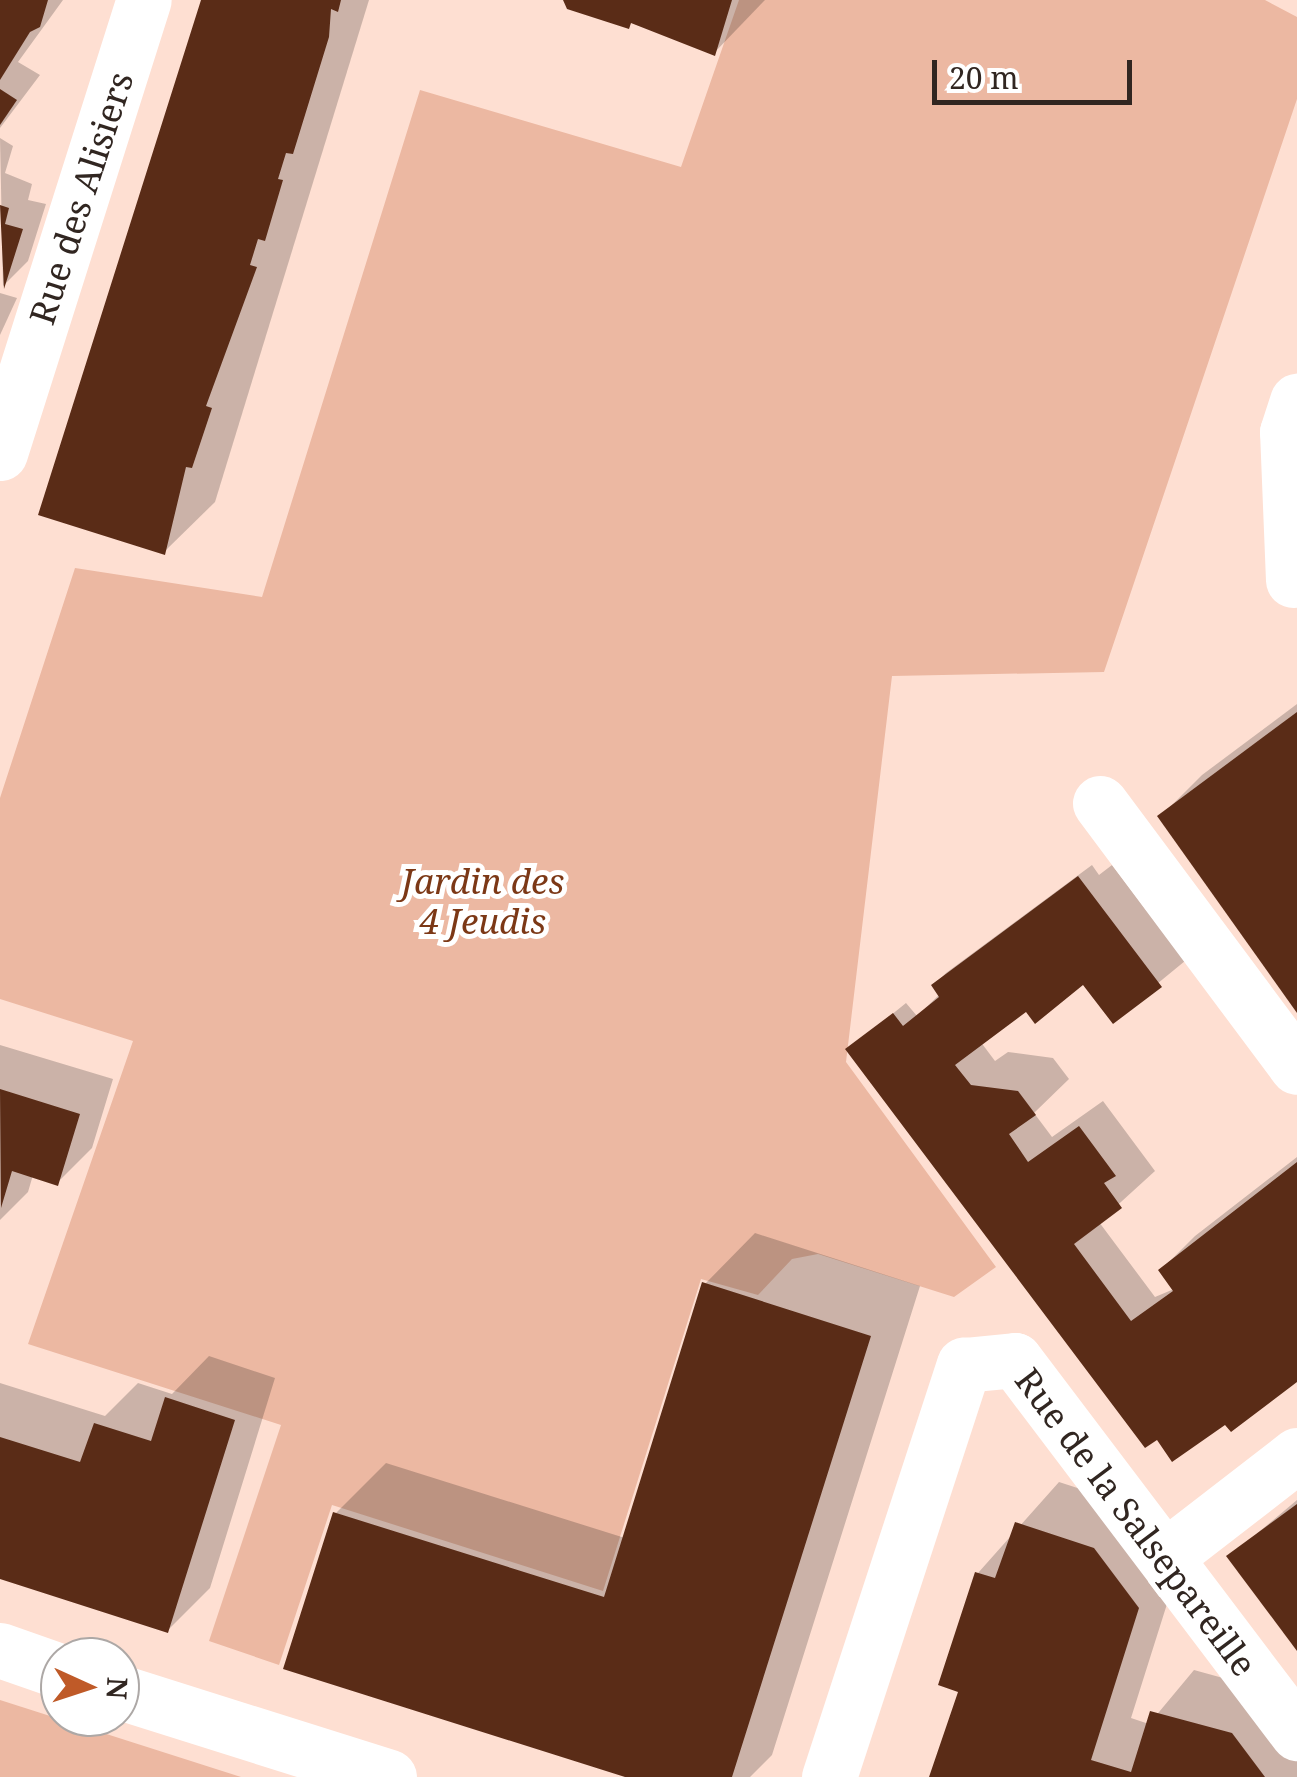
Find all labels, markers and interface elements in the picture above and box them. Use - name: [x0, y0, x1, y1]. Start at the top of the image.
- scale bar: [937, 40, 1137, 102]
- text: 20 m: [949, 57, 1019, 98]
- street label: Rue des Alisiers: [20, 67, 142, 329]
- park label: Jardin des 4 Jeudis: [401, 860, 565, 942]
- street label: Rue de la Salsepareille: [1007, 1360, 1265, 1684]
- north arrow: [40, 1637, 140, 1737]
- text: N: [98, 1676, 138, 1700]

